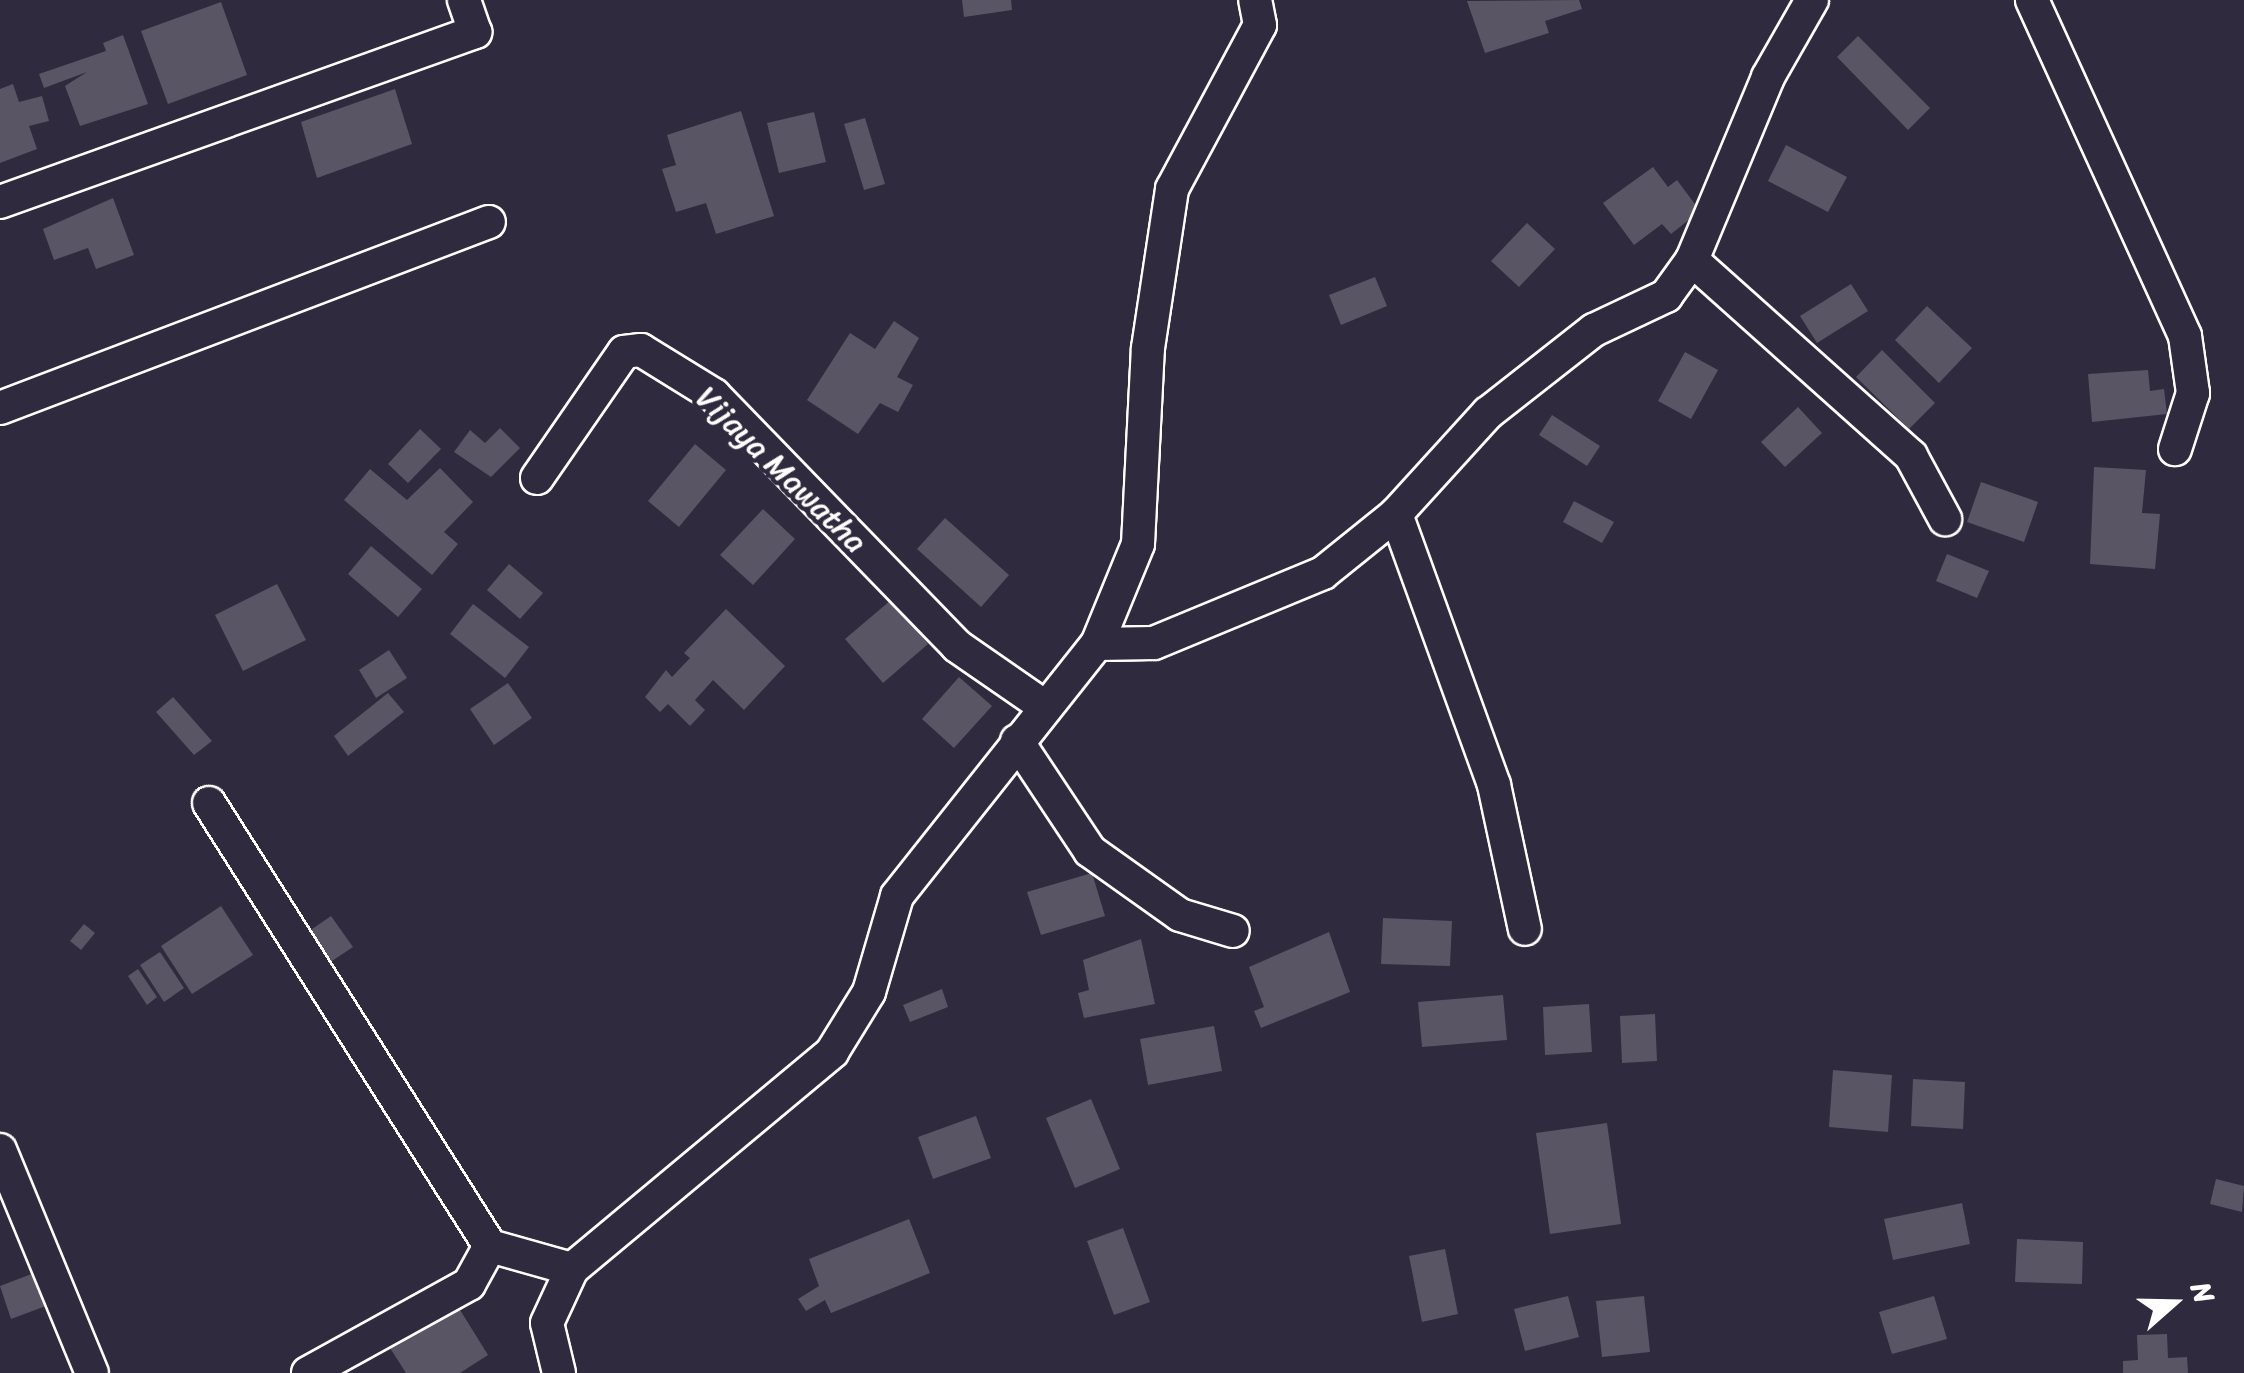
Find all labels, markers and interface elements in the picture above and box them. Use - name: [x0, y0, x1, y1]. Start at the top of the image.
- street label: Vijaya Mawatha: [688, 379, 874, 561]
- north arrow: [2124, 1253, 2224, 1353]
- text: N: [2176, 1275, 2229, 1310]

